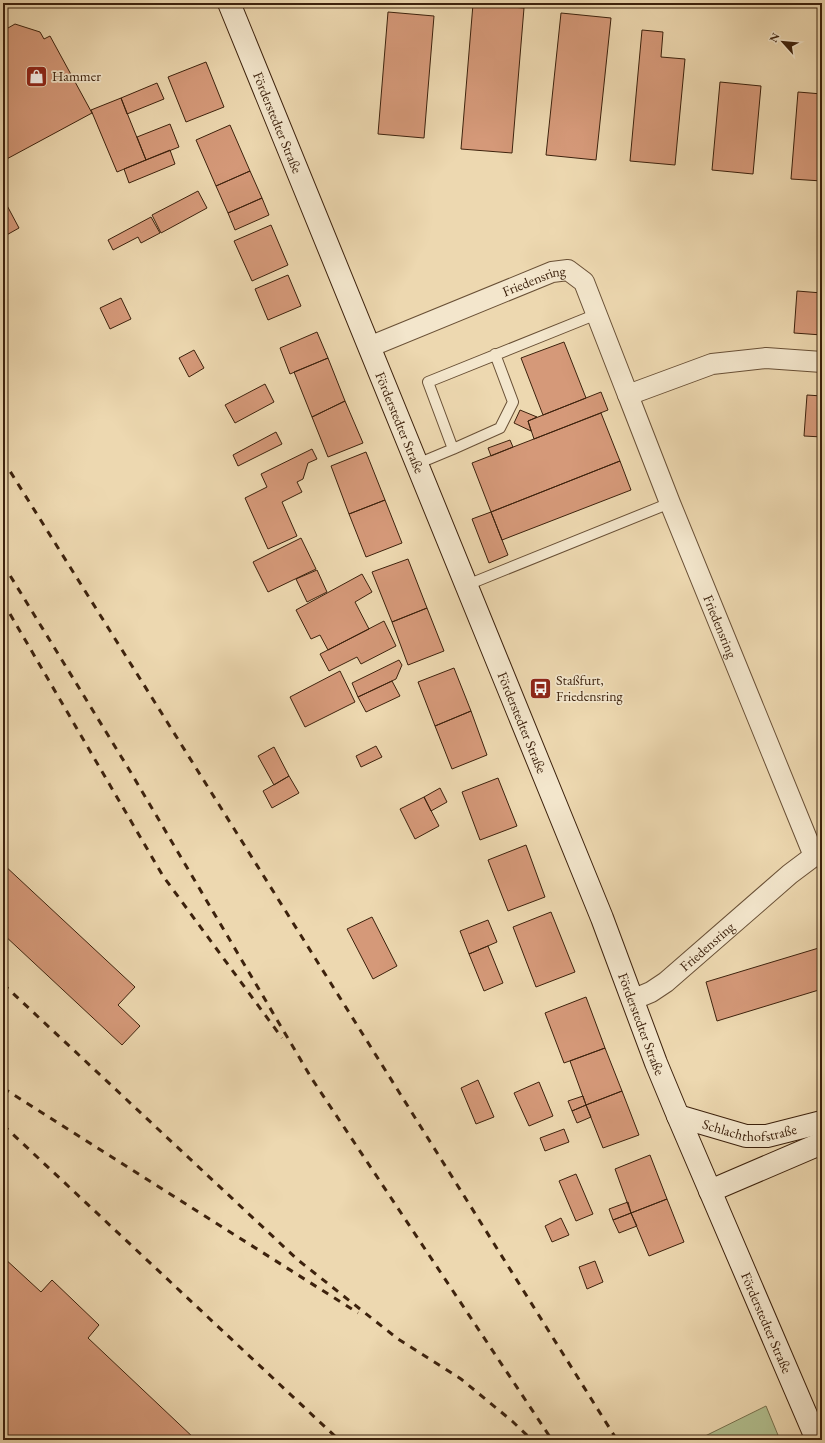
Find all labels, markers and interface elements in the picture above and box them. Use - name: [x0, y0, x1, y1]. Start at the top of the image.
- north arrow: [763, 22, 803, 62]
- text: N: [766, 30, 782, 45]
- shop icon: Hammer: [24, 63, 50, 89]
- place label: Hammer: [52, 67, 101, 85]
- street label: Förderstedter Straße: [249, 69, 307, 176]
- street label: Friedensring: [499, 261, 568, 300]
- street label: Förderstedter Straße: [371, 369, 429, 476]
- street label: Friedensring: [699, 592, 742, 661]
- street label: Förderstedter Straße: [494, 669, 551, 776]
- place label: Staßfurt, Friedensring: [556, 671, 624, 705]
- bus stop icon: Staßfurt, Friedensring: [528, 675, 554, 701]
- street label: Friedensring: [676, 917, 739, 975]
- street label: Förderstedter Straße: [614, 970, 669, 1078]
- street label: Schlachthofstraße: [700, 1115, 799, 1145]
- street label: Förderstedter Straße: [737, 1269, 796, 1376]

